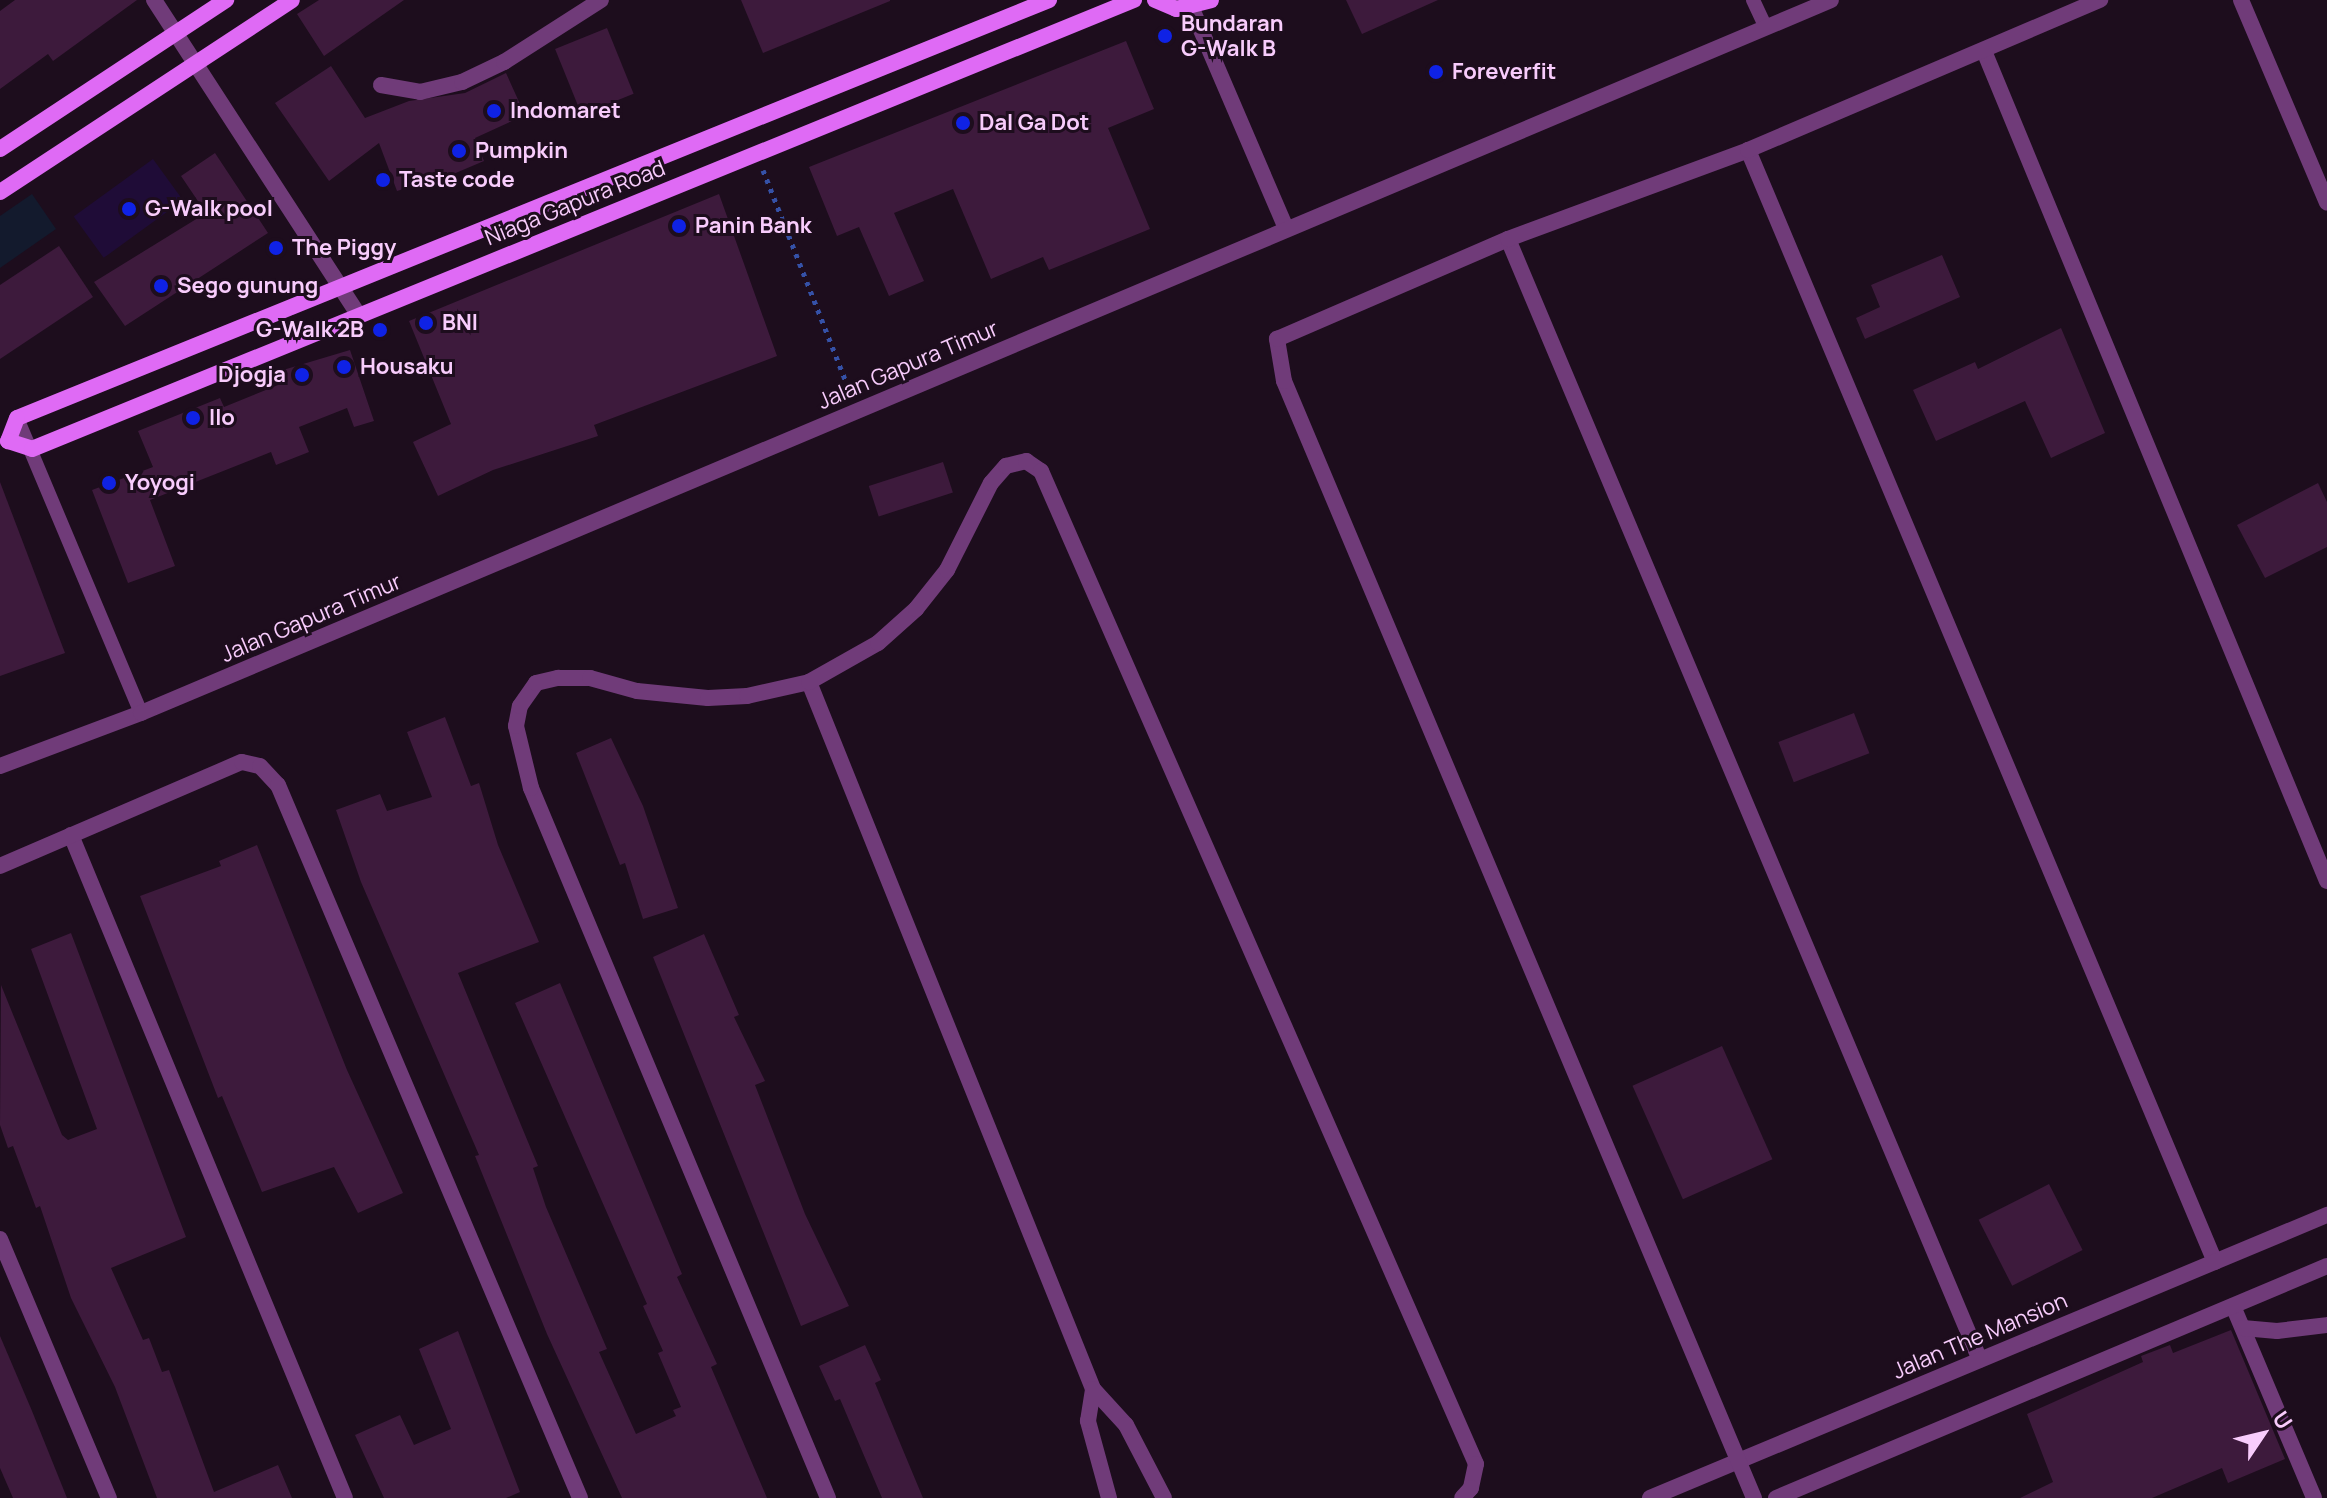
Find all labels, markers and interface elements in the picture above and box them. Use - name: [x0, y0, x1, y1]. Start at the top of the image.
- place label: Bundaran G-Walk B: [1181, 10, 1283, 62]
- marker: Bundaran G-Walk B: [1156, 27, 1174, 45]
- place label: Foreverfit: [1452, 59, 1556, 85]
- marker: Foreverfit: [1427, 63, 1445, 81]
- place label: Indomaret: [510, 98, 621, 124]
- marker: Indomaret: [485, 102, 503, 120]
- place label: Dal Ga Dot: [979, 110, 1089, 136]
- marker: Dal Ga Dot: [954, 114, 972, 132]
- place label: Pumpkin: [475, 138, 568, 164]
- marker: Pumpkin: [450, 142, 468, 160]
- street label: Niaga Gapura Road: [481, 155, 669, 251]
- place label: Taste code: [399, 167, 515, 193]
- marker: Taste code: [374, 171, 392, 189]
- place label: G-Walk pool: [145, 196, 273, 222]
- marker: G-Walk pool: [120, 200, 138, 218]
- place label: Panin Bank: [695, 213, 812, 239]
- marker: Panin Bank: [670, 217, 688, 235]
- place label: The Piggy: [292, 235, 396, 261]
- marker: The Piggy: [267, 239, 285, 257]
- place label: Sego gunung: [177, 273, 318, 299]
- marker: Sego gunung: [152, 277, 170, 295]
- place label: BNI: [442, 310, 478, 336]
- marker: BNI: [417, 314, 435, 332]
- street label: Jalan Gapura Timur: [814, 315, 1002, 415]
- place label: G-Walk 2B: [256, 317, 364, 343]
- marker: G-Walk 2B: [371, 321, 389, 339]
- place label: Housaku: [360, 354, 453, 380]
- marker: Housaku: [335, 358, 353, 376]
- place label: Djogja: [218, 362, 286, 388]
- marker: Djogja: [293, 366, 311, 384]
- place label: Ilo: [209, 405, 235, 431]
- marker: Ilo: [184, 409, 202, 427]
- place label: Yoyogi: [125, 470, 195, 496]
- marker: Yoyogi: [100, 474, 118, 492]
- street label: Jalan Gapura Timur: [217, 568, 405, 668]
- street label: Jalan The Mansion: [1889, 1287, 2071, 1385]
- north arrow: [2223, 1394, 2303, 1474]
- text: U: [2266, 1405, 2299, 1435]

